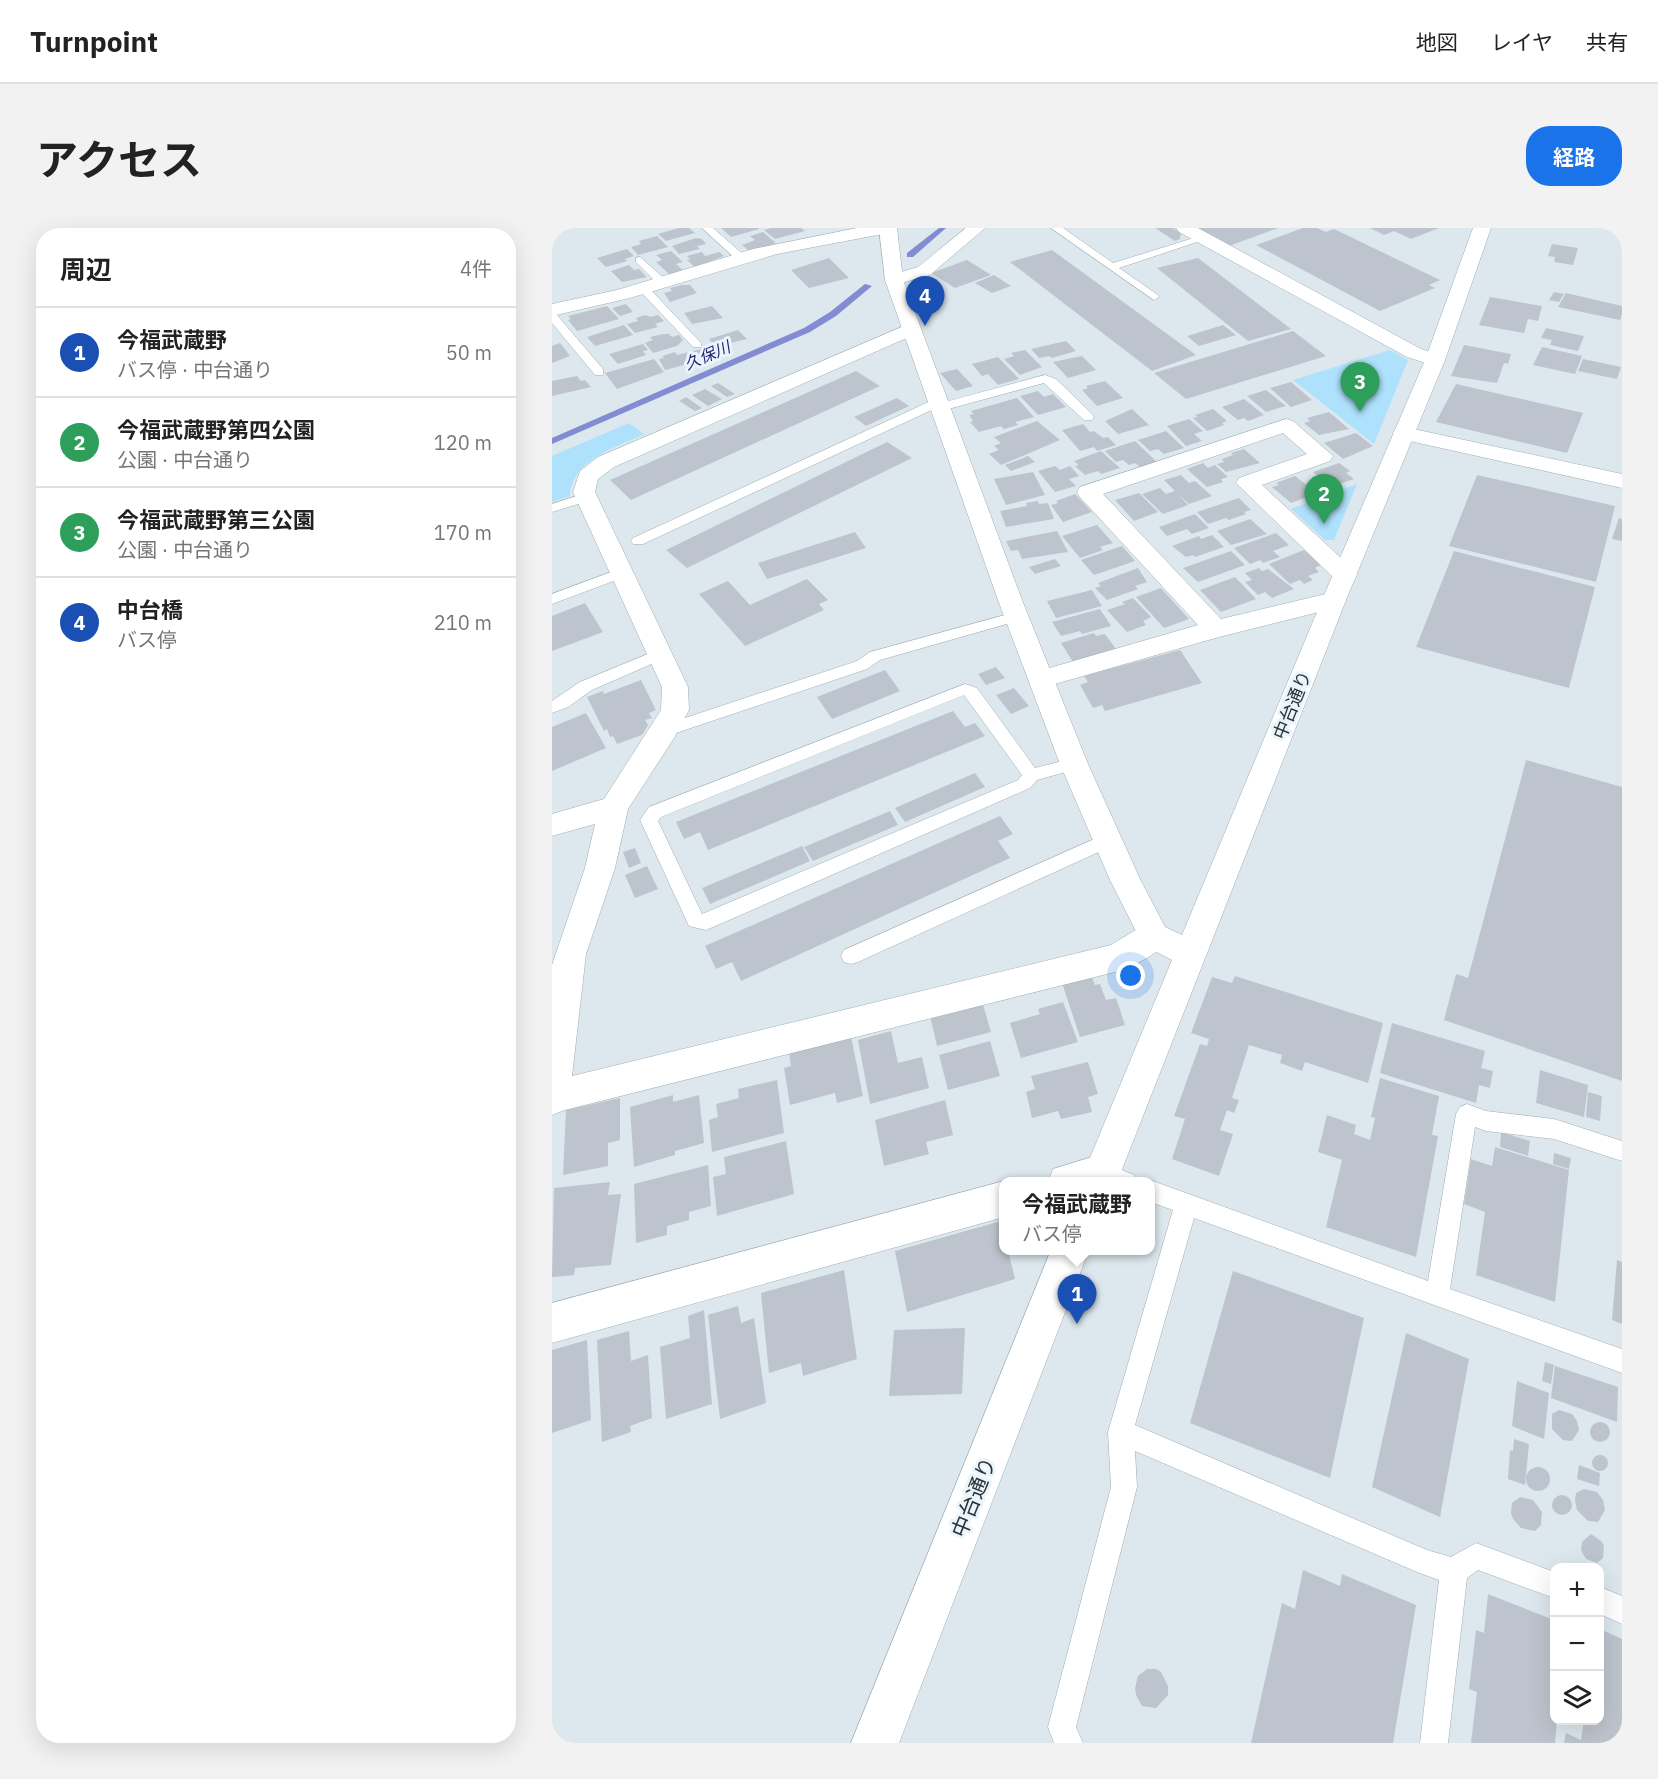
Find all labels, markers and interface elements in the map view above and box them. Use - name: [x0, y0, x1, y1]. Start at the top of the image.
- text: Turnpoint: [30, 23, 158, 60]
- text: 地図: [1416, 28, 1458, 56]
- text: レイヤ: [1491, 28, 1553, 56]
- text: 共有: [1586, 28, 1628, 56]
- button: 経路: [1526, 126, 1622, 186]
- text: アクセス: [36, 132, 202, 187]
- text: 周辺: [60, 252, 112, 286]
- text: 4件: [460, 255, 492, 282]
- pin: 4: [906, 276, 944, 326]
- text: 今福武蔵野: [117, 325, 227, 354]
- water label: 久保川: [681, 336, 735, 374]
- text: 1: [74, 339, 86, 366]
- text: 50 m: [446, 339, 492, 366]
- text: バス停 · 中台通り: [117, 356, 273, 383]
- pin: 3: [1340, 362, 1380, 412]
- text: 今福武蔵野第四公園: [117, 415, 315, 444]
- text: 2: [74, 429, 86, 456]
- text: 120 m: [434, 429, 492, 456]
- text: 公園 · 中台通り: [117, 446, 253, 473]
- pin: 2: [1304, 474, 1344, 524]
- text: 今福武蔵野第三公園: [117, 505, 315, 534]
- text: 3: [74, 519, 86, 546]
- text: 170 m: [434, 519, 492, 546]
- text: 公園 · 中台通り: [117, 536, 253, 563]
- text: 中台橋: [117, 595, 183, 624]
- text: 4: [74, 609, 86, 636]
- text: 210 m: [434, 609, 492, 636]
- text: バス停: [117, 626, 177, 653]
- street label: 中台通り: [1268, 667, 1316, 743]
- your location: [1116, 961, 1145, 990]
- popup: [999, 1177, 1155, 1255]
- text: 今福武蔵野: [1022, 1189, 1132, 1218]
- text: バス停: [1022, 1220, 1082, 1247]
- pin: 1: [1058, 1274, 1096, 1324]
- street label: 中台通り: [944, 1453, 1002, 1541]
- map controls: [1550, 1563, 1604, 1725]
- button: +: [1550, 1563, 1604, 1617]
- button: −: [1550, 1617, 1604, 1671]
- button: layers: [1550, 1671, 1604, 1725]

